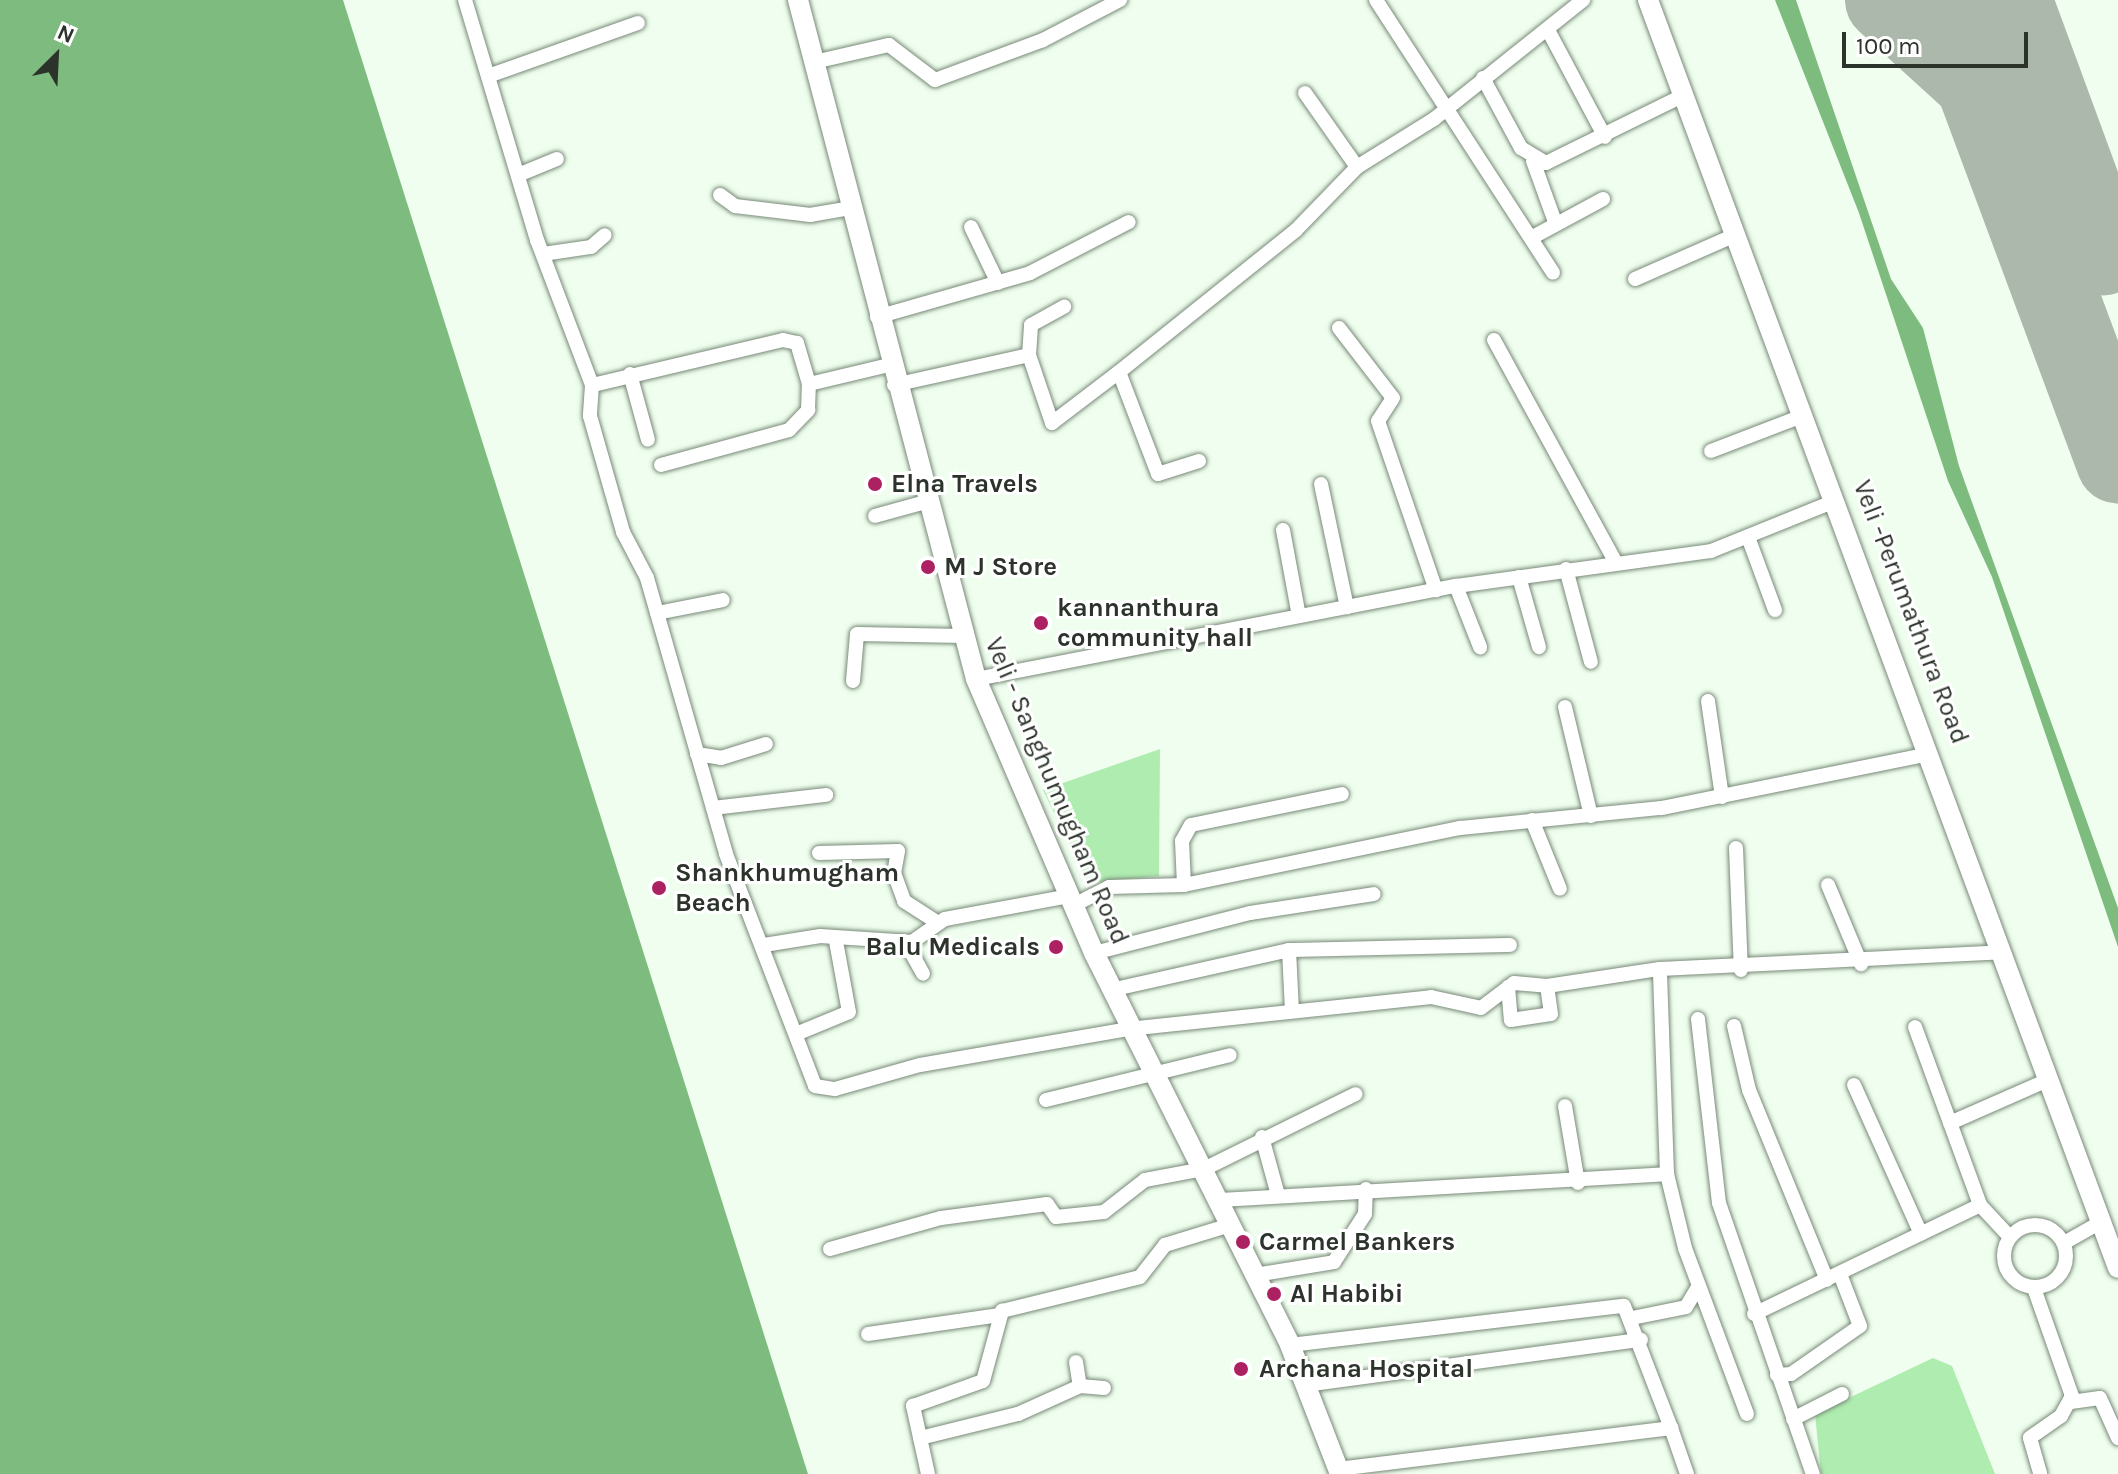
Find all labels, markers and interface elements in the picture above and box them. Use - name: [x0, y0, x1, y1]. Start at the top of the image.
- north arrow: [16, 16, 96, 96]
- scale bar: [1846, 16, 2032, 66]
- text: N: [53, 19, 78, 49]
- text: 100 m: [1856, 32, 1921, 60]
- place label: Elna Travels: [891, 468, 1038, 500]
- marker: Elna Travels: [866, 475, 884, 493]
- street label: Veli -Perumathura Road: [1846, 476, 1976, 748]
- place label: M J Store: [944, 551, 1057, 583]
- marker: M J Store: [919, 558, 937, 576]
- place label: kannanthura community hall: [1057, 592, 1253, 654]
- marker: kannanthura community hall: [1032, 614, 1050, 632]
- street label: Veli - Sanghumugham Road: [978, 633, 1136, 949]
- place label: Shankhumugham Beach: [675, 857, 899, 918]
- marker: Shankhumugham Beach: [650, 879, 668, 897]
- place label: Balu Medicals: [866, 931, 1040, 963]
- marker: Balu Medicals: [1047, 938, 1065, 956]
- place label: Carmel Bankers: [1259, 1226, 1455, 1258]
- marker: Carmel Bankers: [1234, 1233, 1252, 1251]
- place label: Al Habibi: [1290, 1278, 1403, 1310]
- marker: Al Habibi: [1265, 1285, 1283, 1303]
- place label: Archana Hospital: [1259, 1353, 1473, 1385]
- marker: Archana Hospital: [1230, 1358, 1252, 1380]

